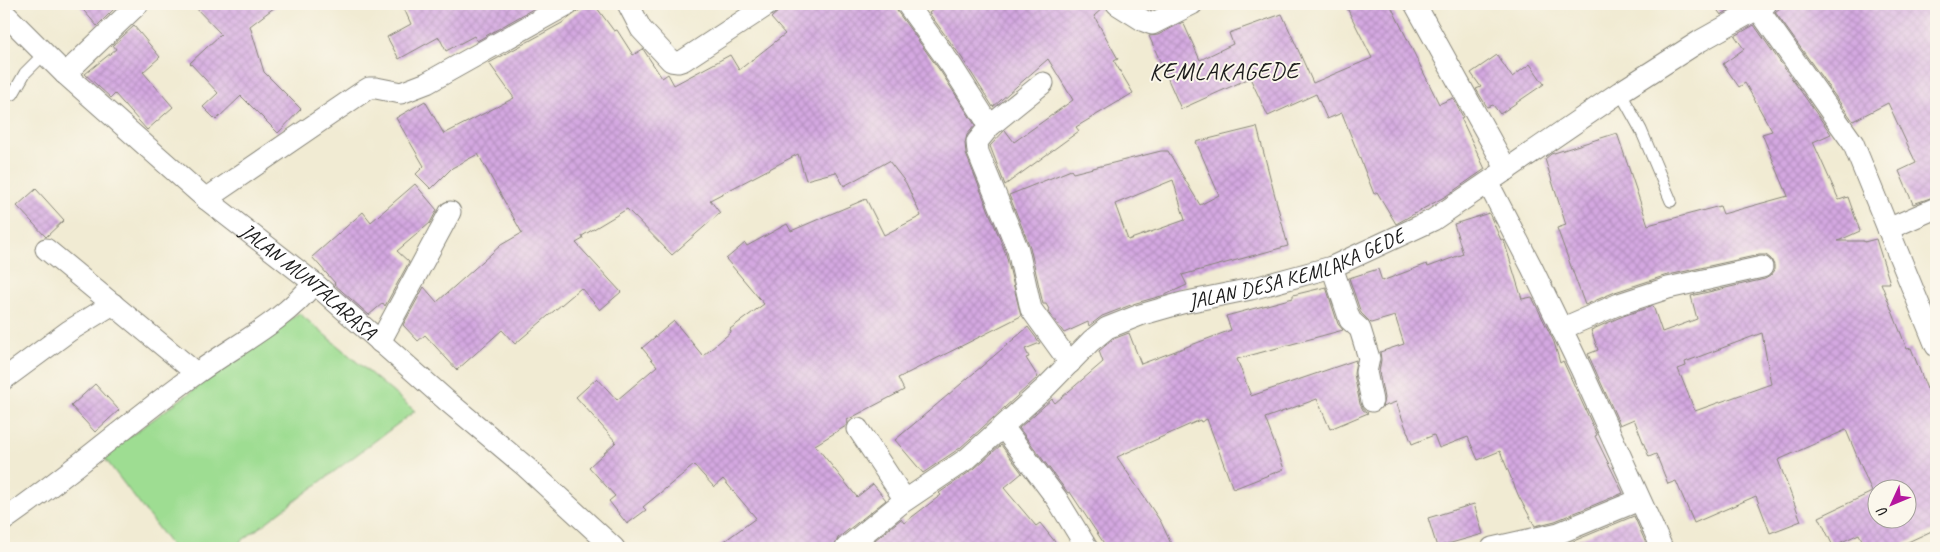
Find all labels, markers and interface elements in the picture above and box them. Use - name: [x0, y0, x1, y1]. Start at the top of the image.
- district label: KEMLAKAGEDE: [1149, 56, 1301, 86]
- street label: JALAN MUNTALARASA: [234, 217, 383, 346]
- street label: JALAN DESA KEMLAKA GEDE: [1185, 221, 1411, 315]
- north arrow: [1868, 480, 1918, 530]
- text: U: [1872, 502, 1891, 521]

